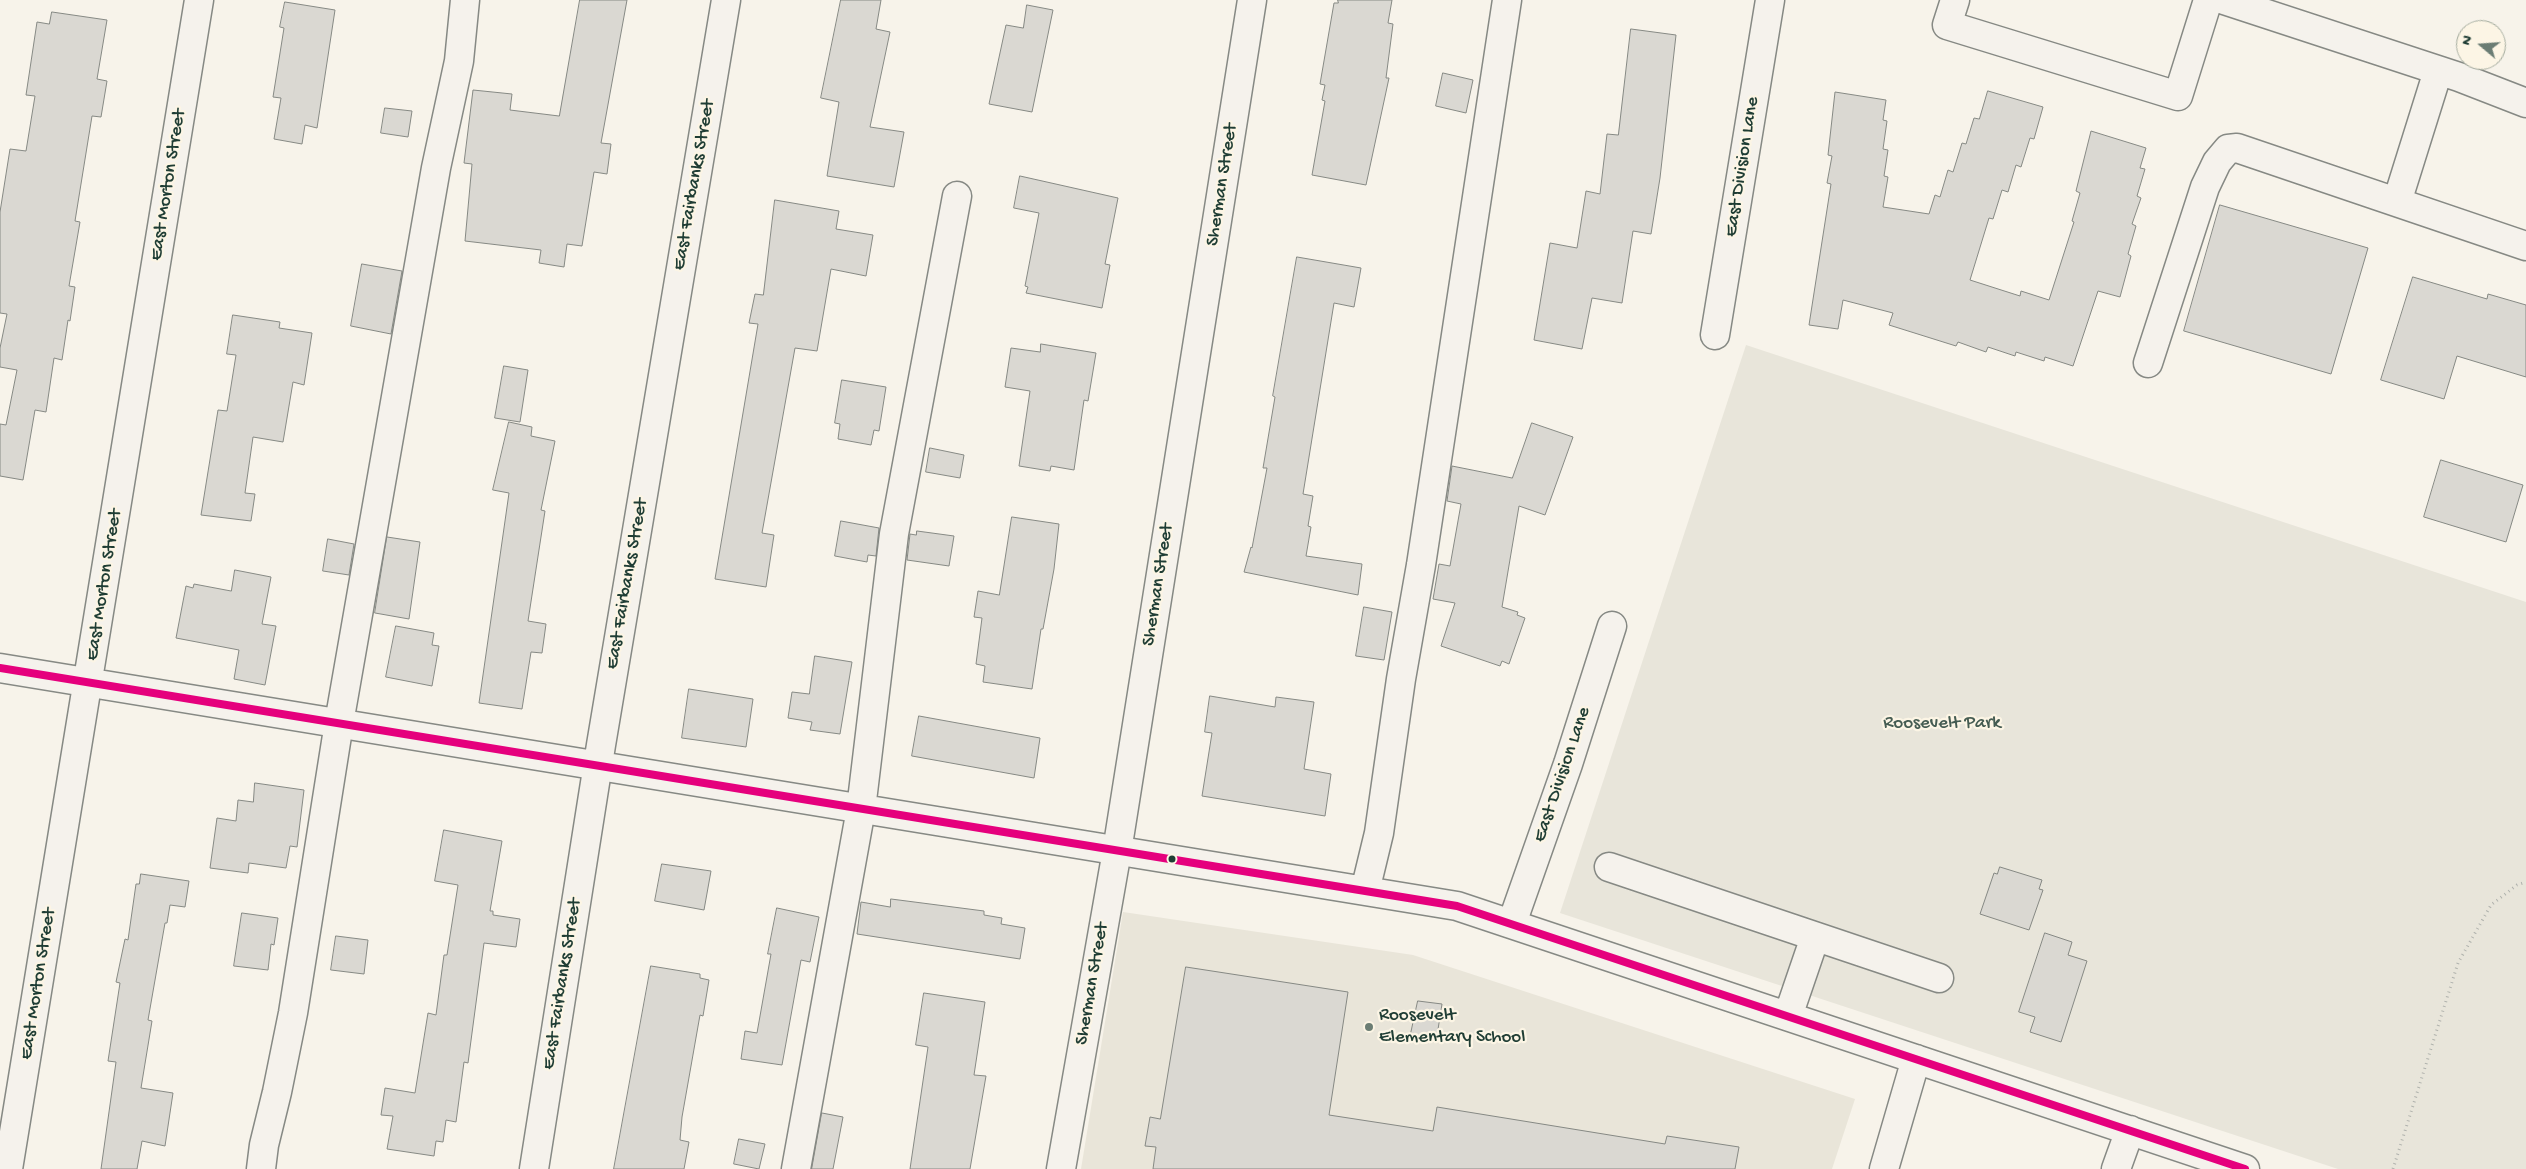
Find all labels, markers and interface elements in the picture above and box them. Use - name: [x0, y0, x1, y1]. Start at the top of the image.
- north arrow: [2456, 20, 2506, 70]
- text: N: [2458, 34, 2477, 47]
- street label: East Division Lane: [1721, 95, 1765, 239]
- street label: East Fairbanks Street: [669, 98, 721, 272]
- street label: East Morton Street: [146, 108, 192, 262]
- street label: Sherman Street: [1202, 122, 1244, 248]
- street label: East Fairbanks Street: [602, 497, 654, 671]
- street label: East Morton Street: [82, 508, 128, 662]
- street label: Sherman Street: [1138, 522, 1180, 648]
- street label: East Division Lane: [1529, 704, 1597, 846]
- park label: Roosevelt Park: [1883, 713, 2001, 735]
- unlabelled marker: [1167, 854, 1177, 864]
- street label: East Fairbanks Street: [538, 897, 588, 1071]
- street label: East Morton Street: [16, 907, 62, 1061]
- street label: Sherman Street: [1071, 921, 1115, 1047]
- place label: Roosevelt Elementary School: [1379, 1005, 1525, 1049]
- marker: Roosevelt Elementary School: [1363, 1021, 1375, 1033]

